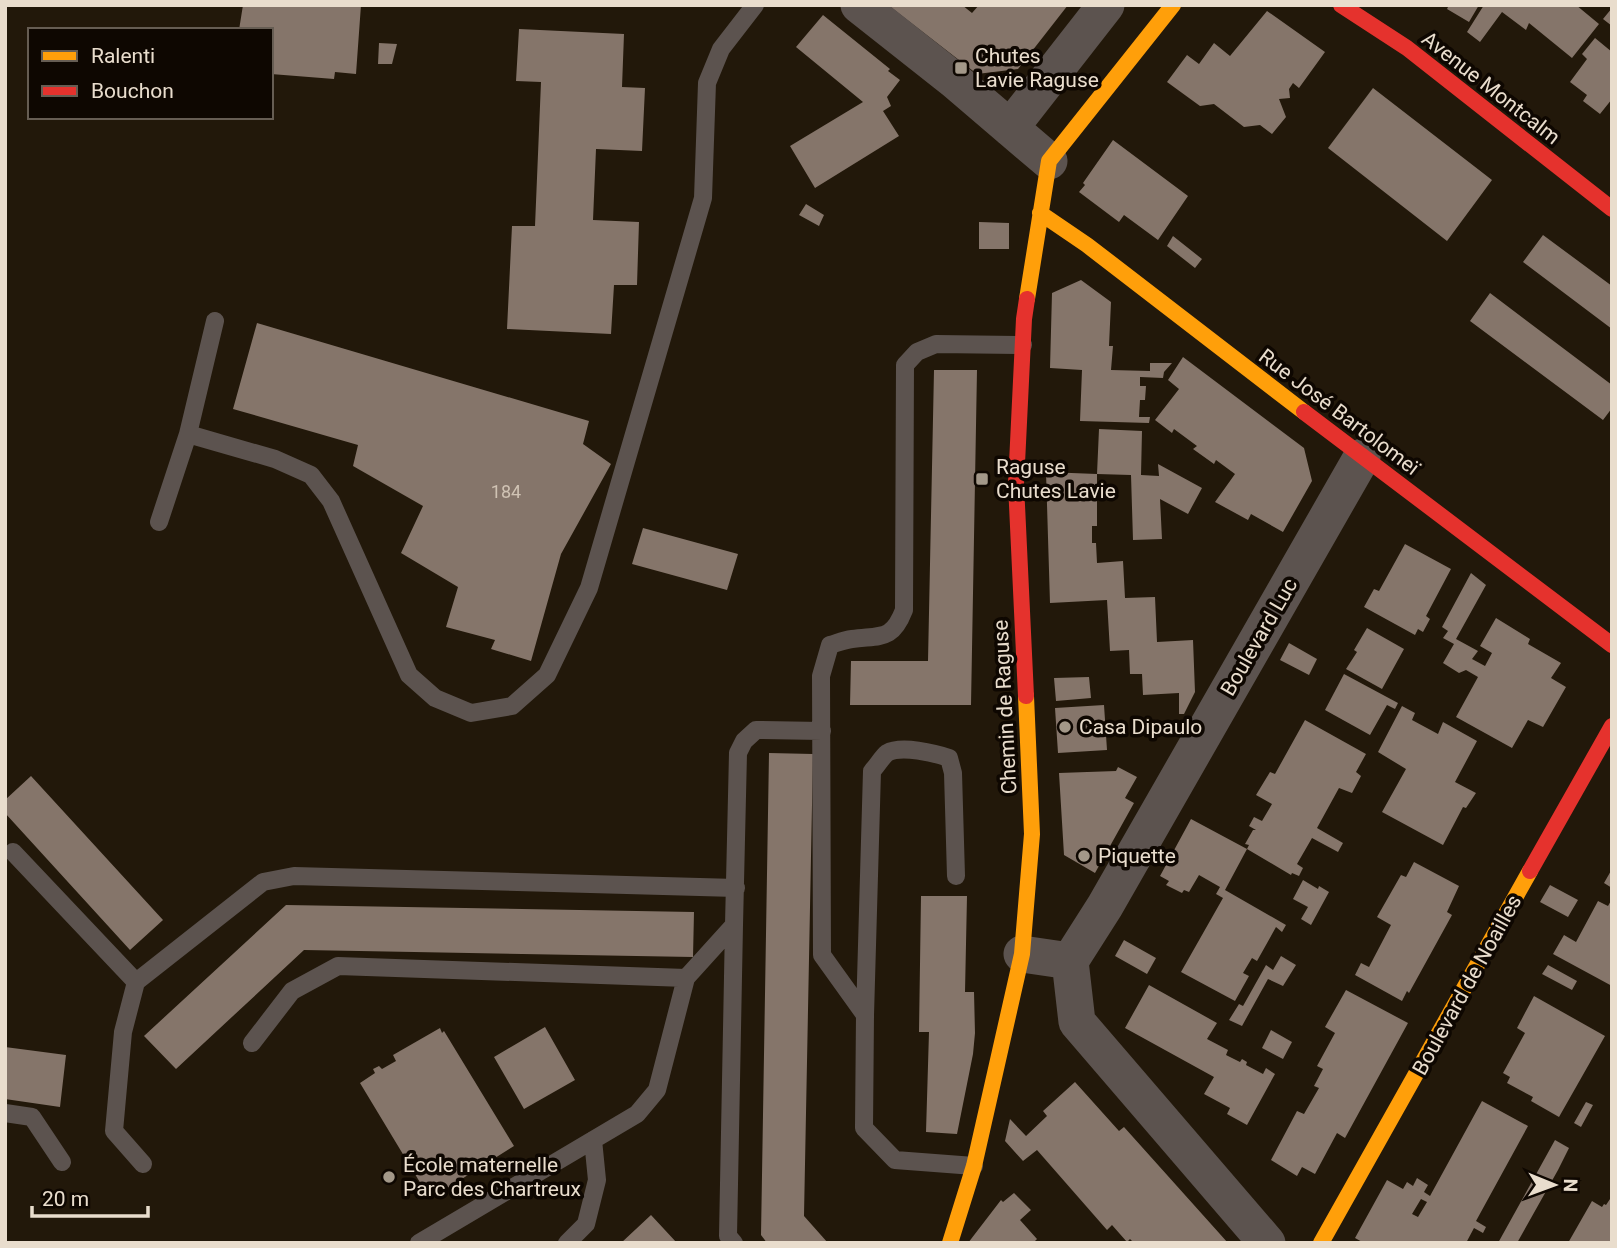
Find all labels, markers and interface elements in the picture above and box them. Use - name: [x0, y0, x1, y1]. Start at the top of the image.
- street label: Avenue Montcalm: [1417, 27, 1565, 149]
- legend: [28, 28, 273, 119]
- text: Ralenti: [91, 44, 155, 68]
- place label: Chutes Lavie Raguse: [975, 44, 1099, 92]
- marker: Chutes Lavie Raguse: [953, 60, 969, 76]
- text: Bouchon: [91, 79, 174, 103]
- street label: Rue José Bartolomeï: [1254, 344, 1424, 481]
- place label: Raguse Chutes Lavie: [996, 455, 1116, 503]
- marker: Raguse Chutes Lavie: [974, 471, 990, 487]
- house number: 184: [491, 481, 521, 502]
- street label: Boulevard Luc: [1216, 574, 1302, 700]
- street label: Chemin de Raguse: [988, 619, 1022, 795]
- place label: Casa Dipaulo: [1079, 715, 1202, 739]
- marker: Casa Dipaulo: [1057, 719, 1073, 735]
- place label: Piquette: [1098, 844, 1176, 868]
- marker: Piquette: [1076, 848, 1092, 864]
- street label: Boulevard de Noailles: [1408, 891, 1526, 1079]
- north arrow: [1519, 1150, 1589, 1220]
- place label: École maternelle Parc des Chartreux: [403, 1153, 581, 1201]
- marker: École maternelle Parc des Chartreux: [381, 1169, 397, 1185]
- scale bar: [32, 1174, 147, 1218]
- text: N: [1559, 1178, 1582, 1192]
- text: 20 m: [42, 1187, 89, 1211]

